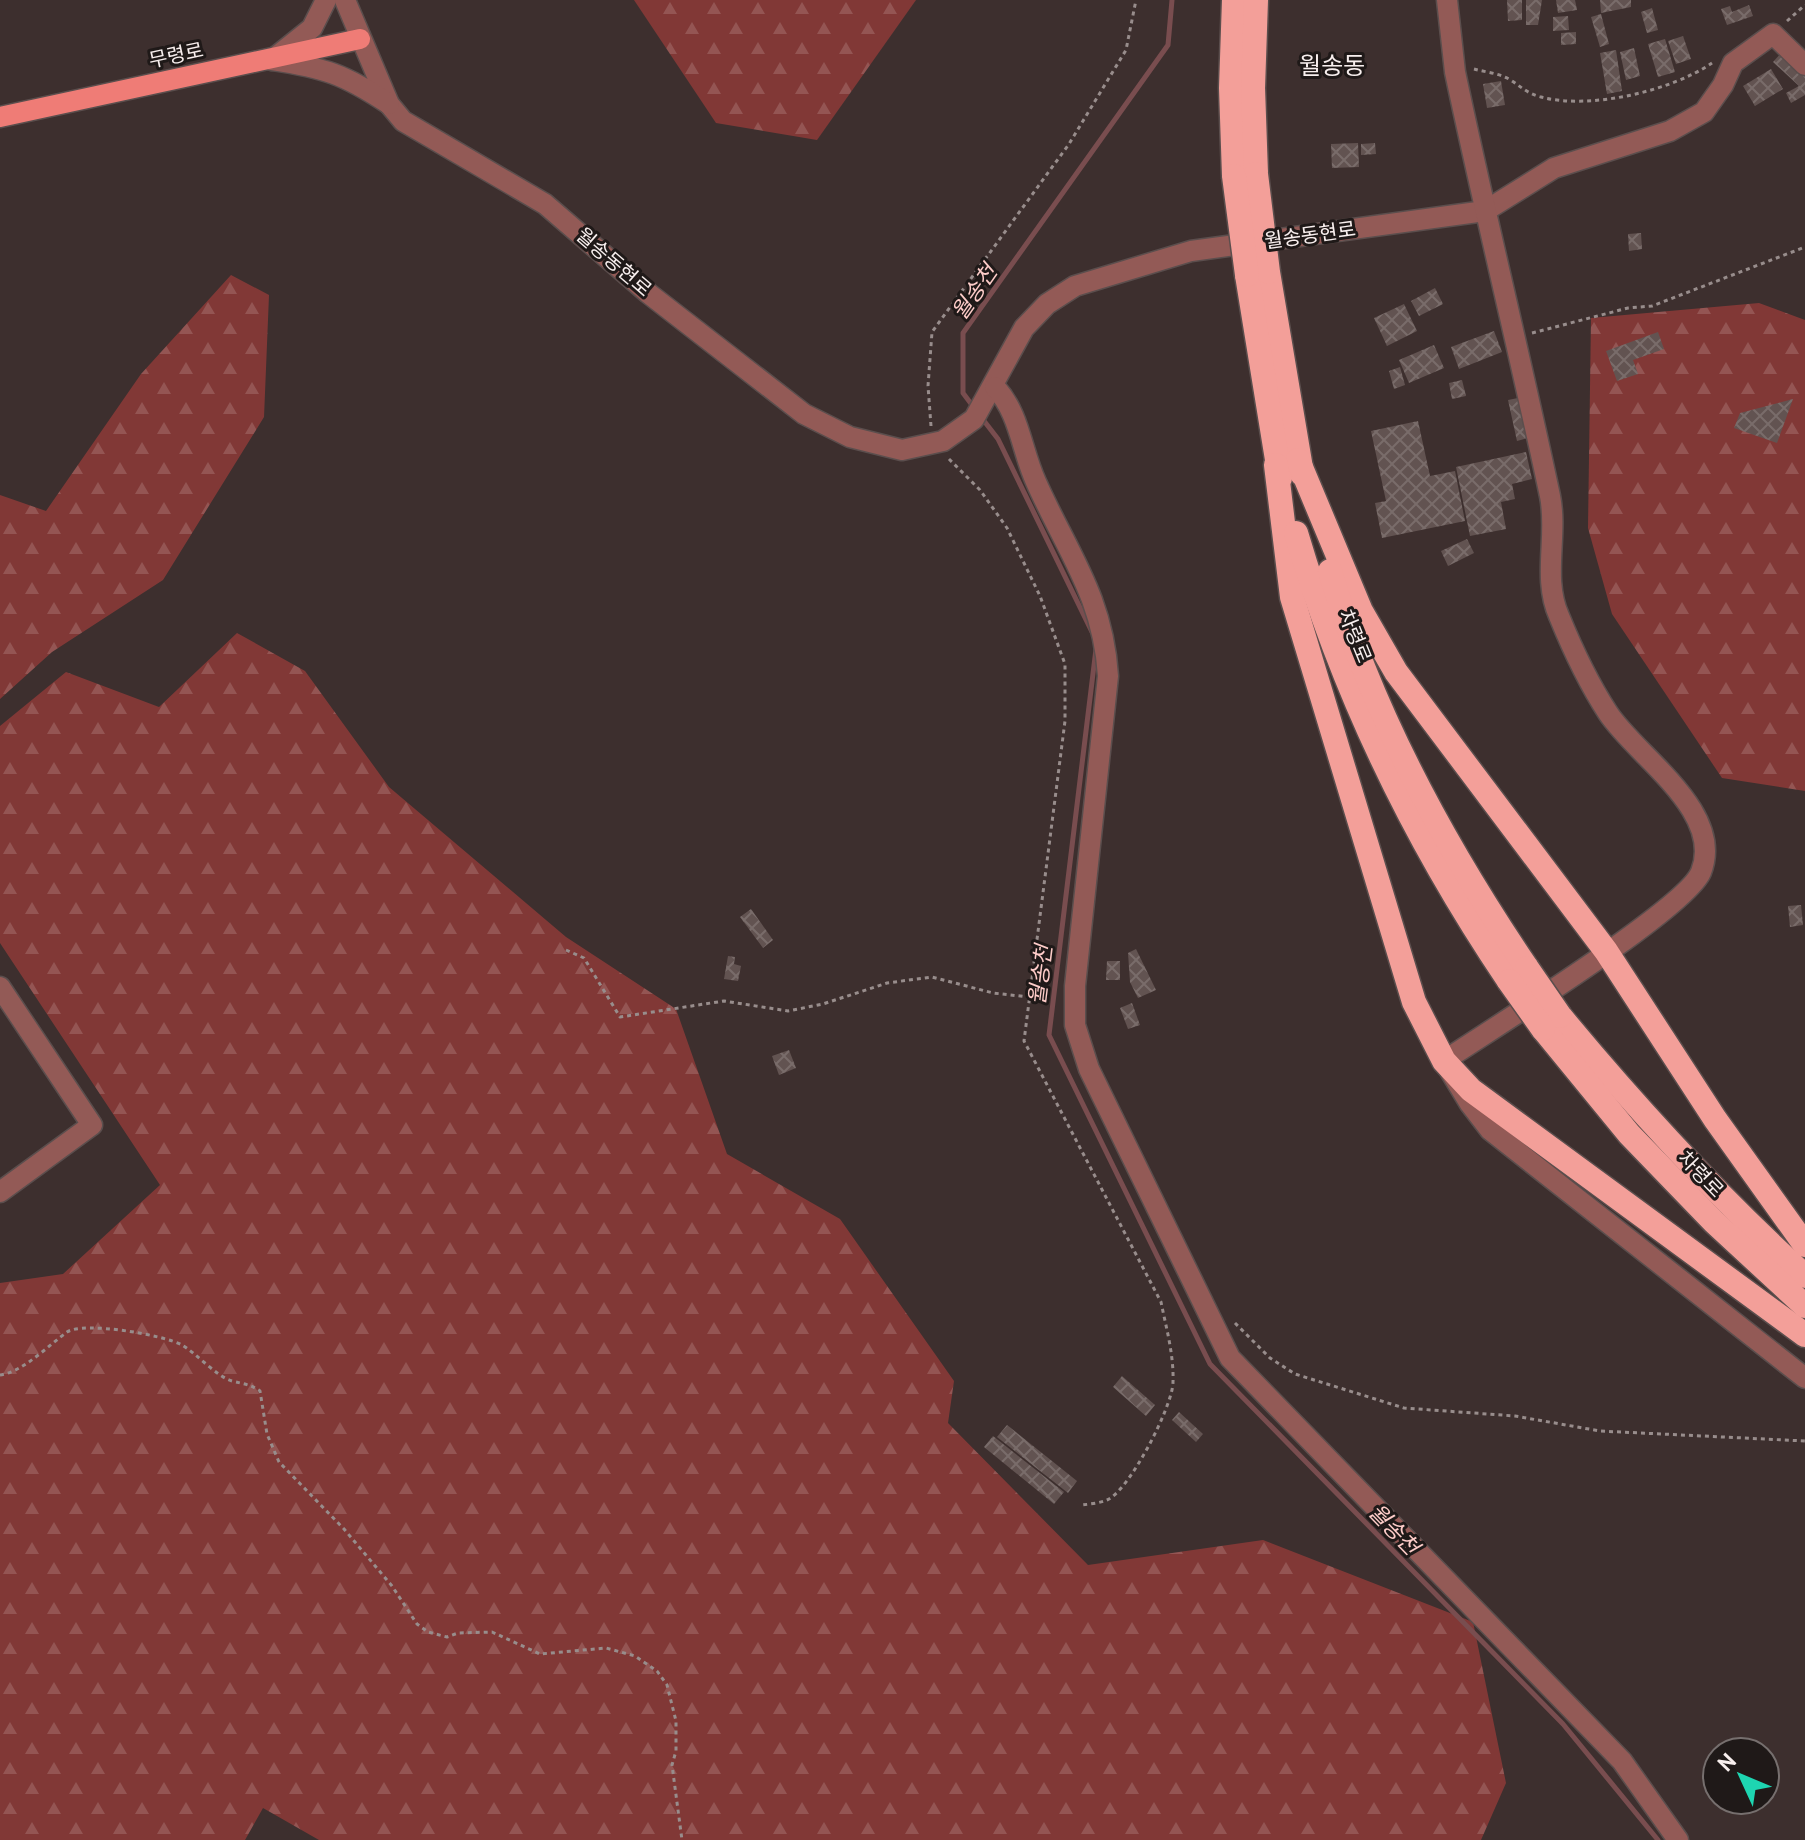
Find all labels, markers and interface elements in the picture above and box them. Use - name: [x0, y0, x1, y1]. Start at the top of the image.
- street label: 무령로: [146, 37, 206, 73]
- district label: 월송동: [1299, 50, 1365, 81]
- street label: 월송동현로: [1263, 216, 1357, 254]
- street label: 월송동현로: [571, 222, 657, 302]
- water label: 월송천: [945, 257, 1004, 325]
- street label: 차령로: [1333, 606, 1377, 666]
- water label: 월송천: [1022, 940, 1058, 1007]
- street label: 차령로: [1672, 1145, 1730, 1203]
- water label: 월송천: [1363, 1497, 1427, 1563]
- north arrow: [1701, 1736, 1781, 1816]
- text: N: [1712, 1747, 1742, 1777]

